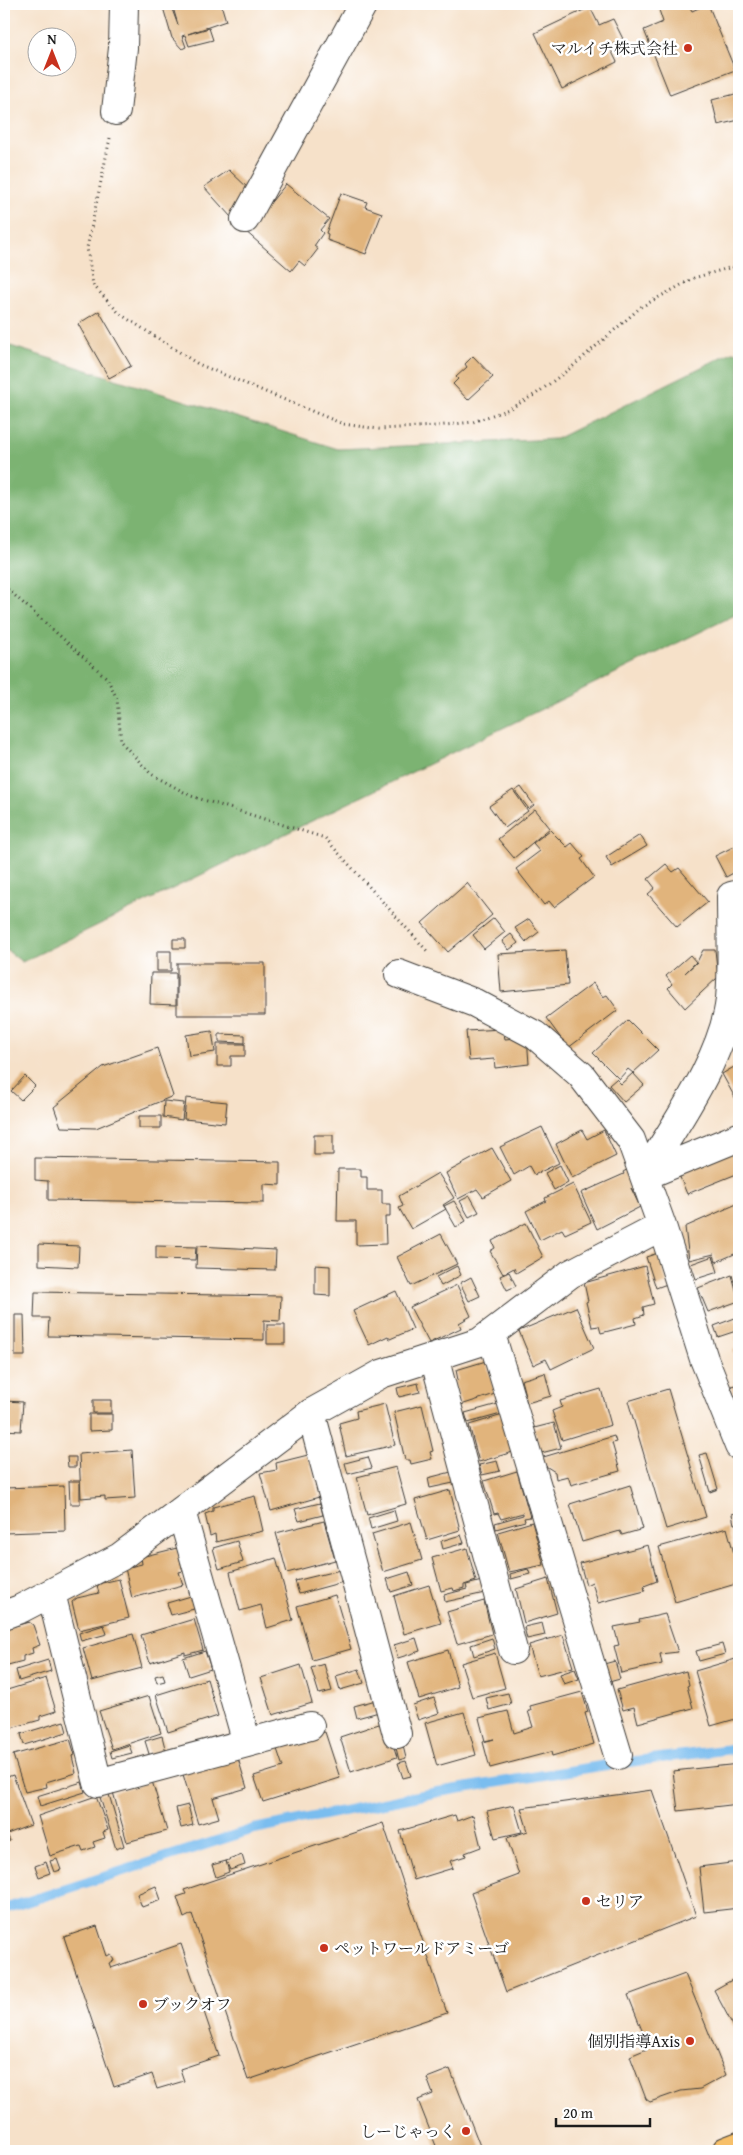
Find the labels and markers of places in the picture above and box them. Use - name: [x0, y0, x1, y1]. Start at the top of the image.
- place label: マルイチ株式会社: [551, 36, 678, 60]
- marker: マルイチ株式会社: [682, 42, 694, 54]
- place label: セリア: [596, 1889, 644, 1913]
- marker: セリア: [580, 1895, 592, 1907]
- place label: ペットワールドアミーゴ: [334, 1936, 509, 1960]
- marker: ペットワールドアミーゴ: [318, 1942, 330, 1954]
- place label: ブックオフ: [153, 1992, 231, 2016]
- marker: ブックオフ: [137, 1998, 149, 2010]
- place label: 個別指導Axis: [587, 2029, 680, 2053]
- marker: 個別指導Axis: [684, 2035, 696, 2047]
- place label: しーじゃっく: [360, 2119, 456, 2143]
- marker: しーじゃっく: [460, 2125, 472, 2137]

